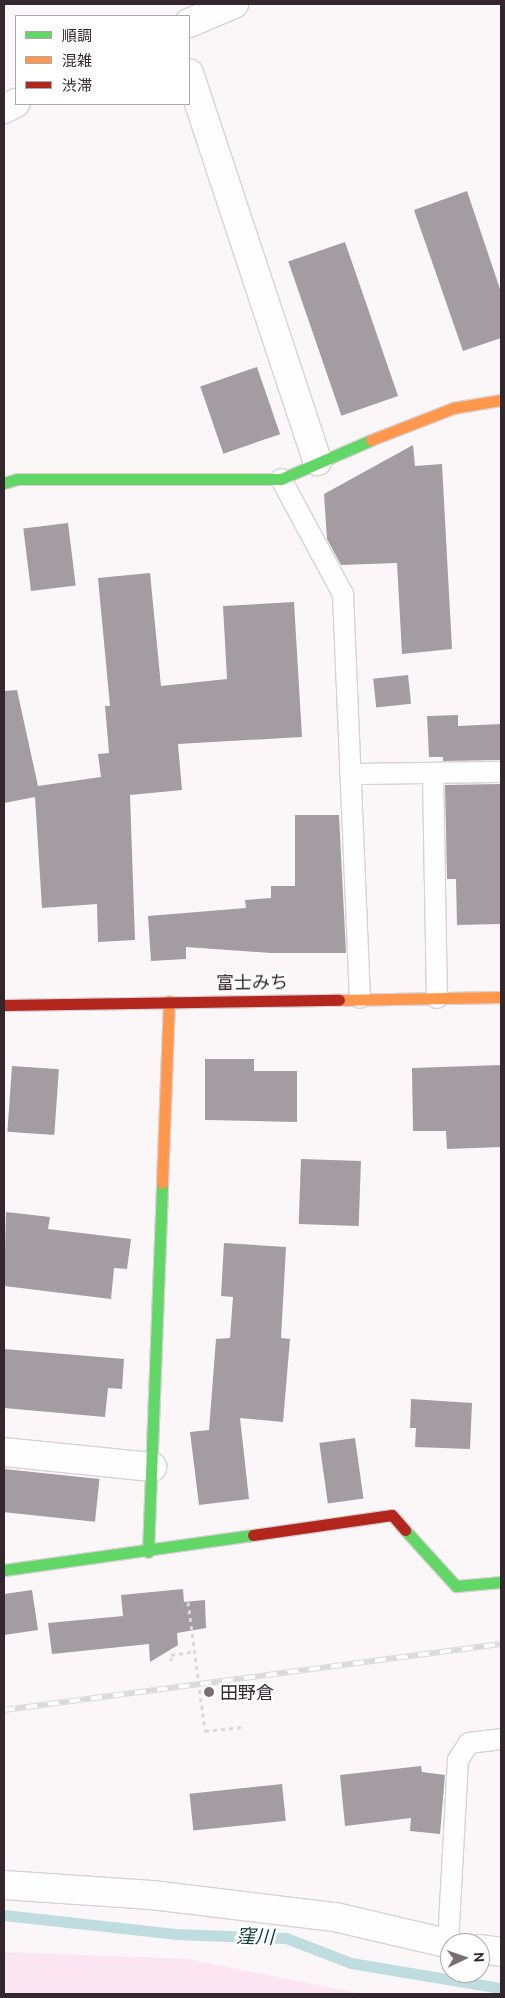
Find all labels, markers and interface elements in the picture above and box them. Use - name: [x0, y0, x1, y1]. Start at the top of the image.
- legend: [15, 15, 190, 105]
- text: 順調: [62, 27, 92, 44]
- text: 混雑: [62, 52, 92, 69]
- text: 渋滞: [62, 77, 92, 94]
- street label: 富士みち: [216, 971, 288, 993]
- place label: 田野倉: [220, 1681, 274, 1703]
- marker: 田野倉: [202, 1685, 216, 1699]
- water label: 窪川: [236, 1925, 274, 1949]
- north arrow: [440, 1933, 490, 1983]
- text: N: [471, 1952, 487, 1963]

